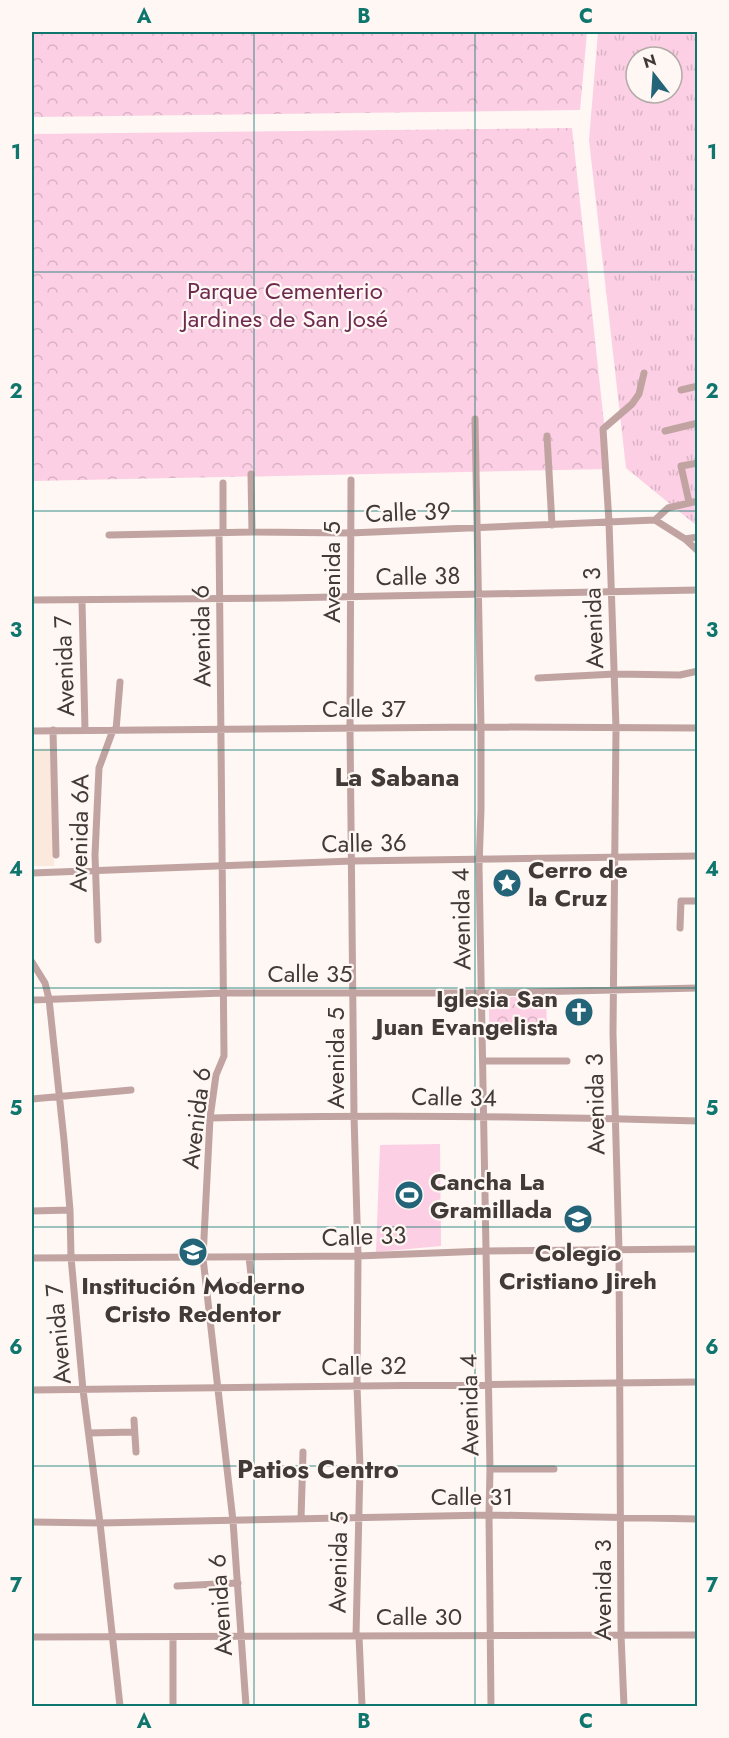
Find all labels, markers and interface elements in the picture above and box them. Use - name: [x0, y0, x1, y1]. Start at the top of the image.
- text: A: [136, 2, 152, 31]
- text: B: [357, 2, 371, 31]
- text: C: [579, 2, 593, 31]
- north arrow: [624, 45, 684, 105]
- text: N: [640, 48, 659, 74]
- text: 1: [11, 138, 21, 167]
- text: 1: [707, 138, 717, 167]
- park label: Parque Cementerio Jardines de San José: [179, 273, 388, 336]
- text: 2: [9, 377, 23, 406]
- text: 2: [705, 377, 719, 406]
- street label: Calle 39: [365, 493, 451, 531]
- street label: Avenida 5: [314, 521, 349, 623]
- street label: Calle 38: [375, 558, 461, 594]
- street label: Avenida 3: [574, 567, 612, 669]
- street label: Avenida 6: [183, 585, 219, 687]
- street label: Avenida 7: [45, 614, 83, 717]
- text: 3: [10, 616, 22, 645]
- text: 3: [706, 616, 718, 645]
- street label: Calle 37: [322, 691, 406, 726]
- district label: La Sabana: [335, 758, 459, 796]
- street label: Avenida 6A: [60, 773, 98, 892]
- street label: Calle 36: [321, 825, 407, 861]
- place label: Cerro de la Cruz: [528, 852, 628, 915]
- text: 4: [9, 855, 23, 884]
- text: 4: [705, 855, 719, 884]
- street label: Avenida 4: [443, 867, 479, 971]
- place icon: Cerro de la Cruz: [491, 867, 523, 899]
- street label: Calle 35: [267, 956, 353, 991]
- place label: Iglesia San Juan Evangelista: [371, 981, 558, 1044]
- church icon: Iglesia San Juan Evangelista: [563, 996, 595, 1028]
- street label: Avenida 5: [318, 1007, 353, 1109]
- street label: Avenida 3: [577, 1053, 613, 1155]
- street label: Avenida 6: [172, 1065, 220, 1171]
- street label: Calle 34: [411, 1079, 497, 1115]
- text: 5: [10, 1094, 23, 1123]
- text: 5: [706, 1094, 719, 1123]
- place label: Cancha La Gramillada: [430, 1164, 552, 1227]
- sports icon: Cancha La Gramillada: [393, 1179, 425, 1211]
- school or university icon: Colegio Cristiano Jireh: [562, 1203, 594, 1235]
- street label: Calle 33: [321, 1217, 407, 1255]
- place label: Colegio Cristiano Jireh: [499, 1235, 657, 1298]
- school or university icon: Institución Moderno Cristo Redentor: [177, 1236, 209, 1268]
- place label: Institución Moderno Cristo Redentor: [81, 1268, 305, 1331]
- street label: Avenida 7: [36, 1282, 80, 1386]
- text: 6: [9, 1333, 23, 1362]
- text: 6: [705, 1333, 719, 1362]
- street label: Calle 32: [321, 1348, 407, 1384]
- street label: Avenida 4: [451, 1353, 487, 1457]
- district label: Patios Centro: [237, 1450, 399, 1488]
- street label: Calle 31: [431, 1479, 513, 1514]
- street label: Avenida 5: [320, 1511, 356, 1613]
- street label: Avenida 3: [585, 1539, 620, 1641]
- street label: Avenida 6: [199, 1553, 241, 1657]
- text: 7: [10, 1571, 23, 1600]
- text: 7: [706, 1571, 719, 1600]
- street label: Calle 30: [376, 1599, 462, 1634]
- text: A: [136, 1707, 152, 1736]
- text: B: [357, 1707, 371, 1736]
- text: C: [579, 1707, 593, 1736]

